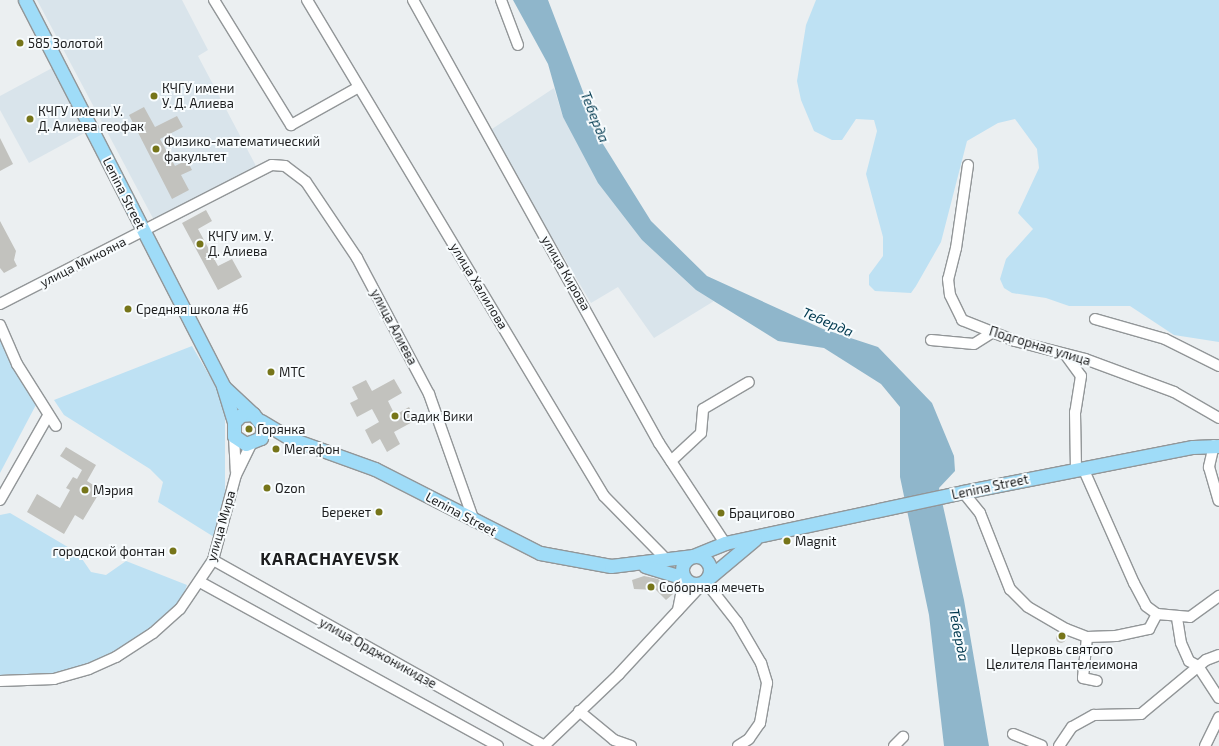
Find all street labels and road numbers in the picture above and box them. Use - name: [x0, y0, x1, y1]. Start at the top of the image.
- street label: Lenina Street: [99, 155, 149, 231]
- street label: улица Кирова: [538, 233, 594, 313]
- street label: улица Микояна: [37, 234, 129, 290]
- street label: улица Халилова: [447, 240, 511, 332]
- street label: улица Алиева: [367, 286, 421, 368]
- street label: Подгорная улица: [987, 323, 1093, 369]
- street label: Lenina Street: [950, 471, 1030, 503]
- street label: улица Мира: [203, 489, 239, 563]
- street label: Lenina Street: [423, 489, 499, 539]
- street label: улица Орджоникидзе: [317, 614, 439, 692]

